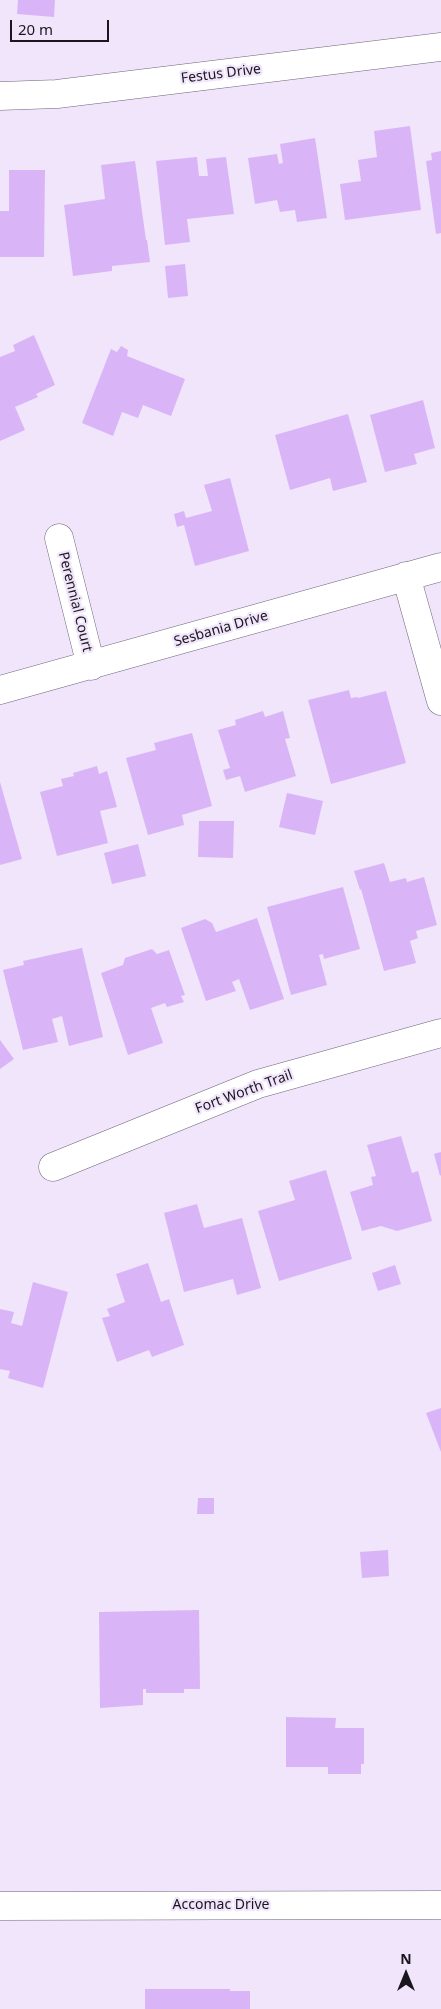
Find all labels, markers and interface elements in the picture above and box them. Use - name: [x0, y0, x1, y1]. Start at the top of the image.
- scale bar: [12, 10, 111, 42]
- text: 20 m: [18, 19, 53, 39]
- street label: Festus Drive: [180, 61, 262, 87]
- street label: Perennial Court: [54, 550, 96, 654]
- street label: Sesbania Drive: [172, 608, 270, 650]
- street label: Fort Worth Trail: [193, 1067, 295, 1117]
- street label: Accomac Drive: [173, 1897, 269, 1913]
- north arrow: [381, 1949, 431, 1999]
- text: N: [400, 1949, 412, 1968]

